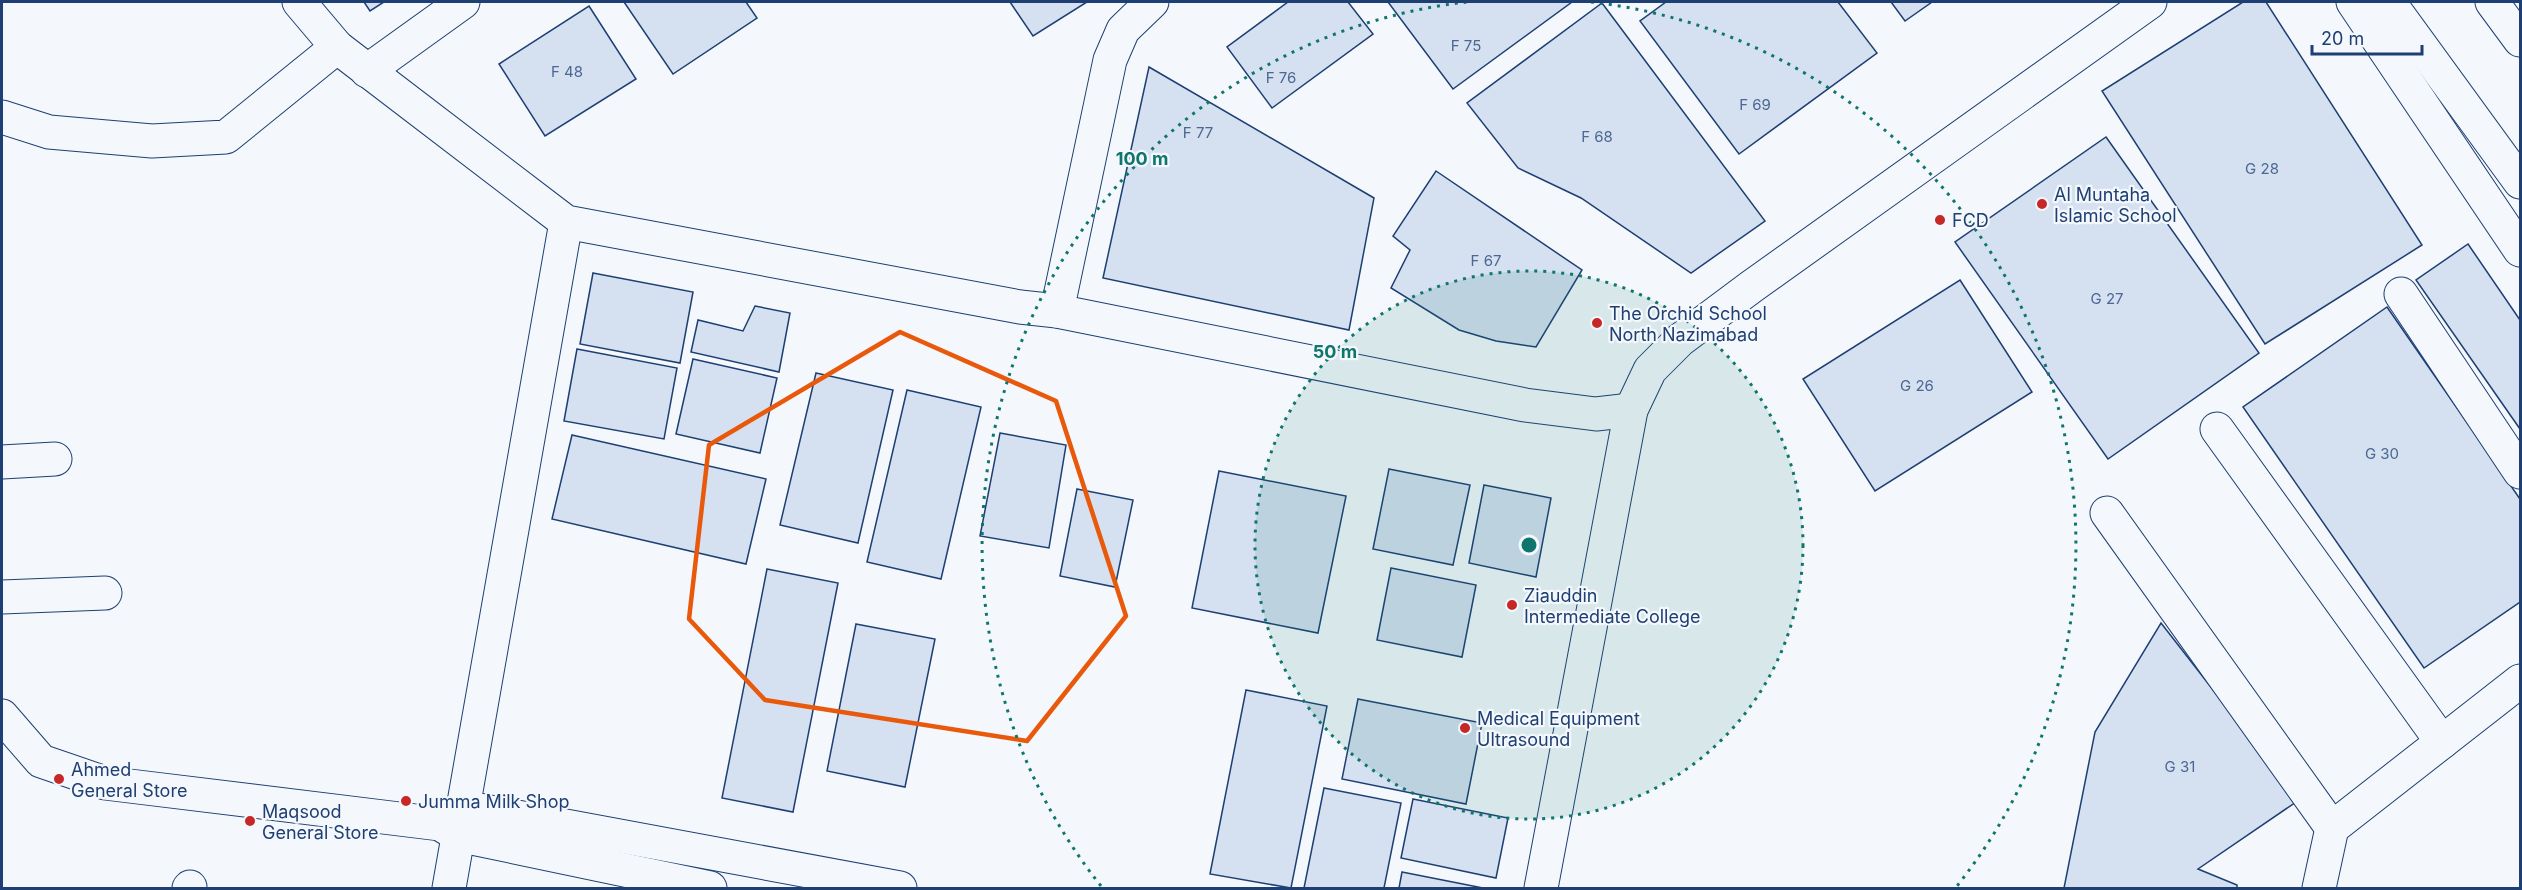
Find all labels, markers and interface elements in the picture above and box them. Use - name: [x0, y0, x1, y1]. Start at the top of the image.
- scale bar: [2312, 18, 2422, 56]
- text: 20 m: [2321, 28, 2364, 49]
- house number: F 75: [1451, 36, 1481, 55]
- house number: F 48: [551, 62, 583, 81]
- house number: F 76: [1266, 68, 1296, 87]
- house number: F 69: [1739, 95, 1771, 114]
- house number: F 77: [1183, 123, 1213, 142]
- house number: F 68: [1581, 127, 1613, 146]
- text: 100 m: [1116, 148, 1168, 169]
- house number: G 28: [2245, 159, 2279, 178]
- place label: Al Muntaha Islamic School: [2054, 184, 2177, 226]
- marker: Al Muntaha Islamic School: [2035, 197, 2049, 211]
- place label: FCD: [1952, 210, 1989, 231]
- marker: FCD: [1933, 213, 1947, 227]
- house number: F 67: [1471, 251, 1501, 270]
- house number: G 27: [2090, 289, 2124, 308]
- place label: The Orchid School North Nazimabad: [1609, 303, 1767, 345]
- marker: The Orchid School North Nazimabad: [1590, 316, 1604, 330]
- text: 50 m: [1313, 341, 1357, 362]
- house number: G 26: [1900, 376, 1934, 395]
- house number: G 30: [2365, 444, 2399, 463]
- centre of rings: [1519, 535, 1539, 555]
- place label: Ziauddin Intermediate College: [1524, 585, 1700, 627]
- marker: Ziauddin Intermediate College: [1505, 598, 1519, 612]
- place label: Medical Equipment Ultrasound: [1477, 708, 1640, 750]
- marker: Medical Equipment Ultrasound: [1458, 721, 1472, 735]
- house number: G 31: [2165, 757, 2195, 776]
- place label: Ahmed General Store: [71, 759, 187, 801]
- marker: Ahmed General Store: [52, 772, 66, 786]
- place label: Jumma Milk Shop: [418, 791, 570, 812]
- marker: Jumma Milk Shop: [399, 794, 413, 808]
- place label: Maqsood General Store: [262, 801, 378, 843]
- marker: Maqsood General Store: [243, 814, 257, 828]

